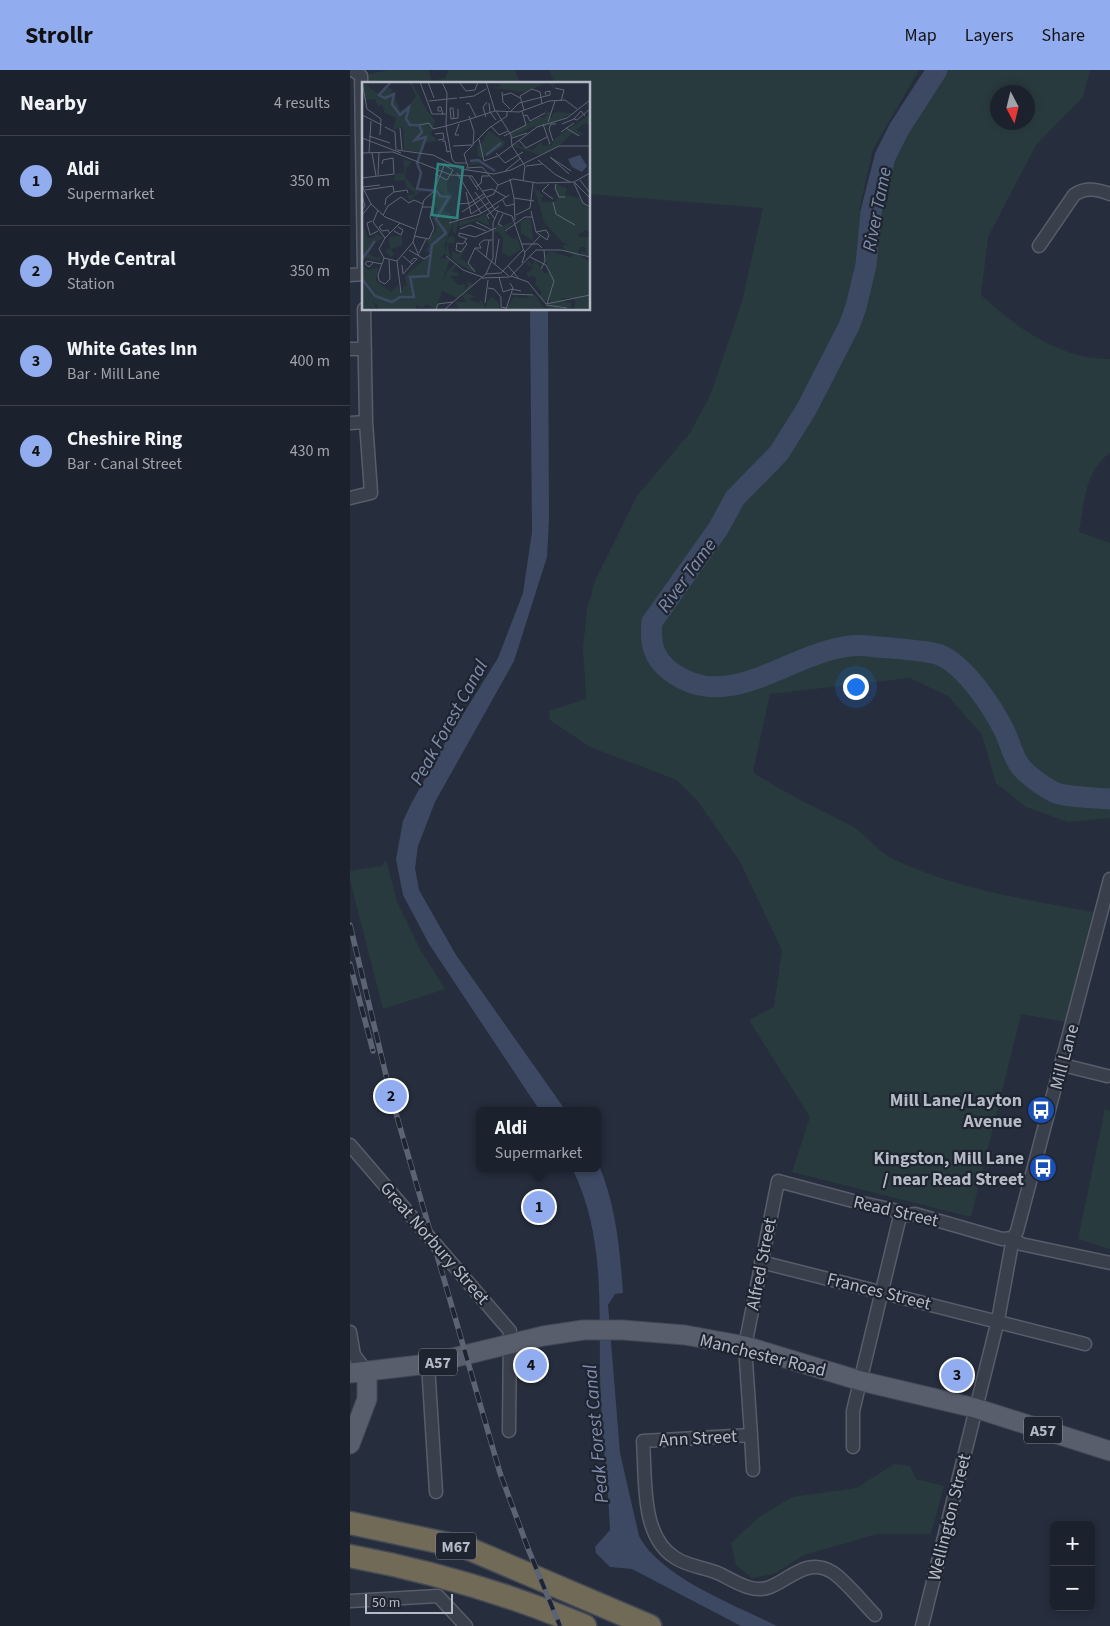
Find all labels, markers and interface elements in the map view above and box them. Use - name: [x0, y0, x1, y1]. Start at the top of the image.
- text: Strollr: [25, 18, 93, 53]
- text: Map: [905, 23, 937, 48]
- text: Layers: [965, 23, 1014, 48]
- text: Share: [1042, 23, 1085, 48]
- inset map: [362, 82, 590, 310]
- north arrow: [990, 85, 1035, 130]
- text: Nearby: [20, 88, 87, 118]
- text: 4 results: [274, 92, 330, 114]
- text: Aldi: [67, 156, 99, 183]
- water label: River Tame: [856, 165, 899, 254]
- text: 1: [32, 170, 40, 192]
- text: 350 m: [290, 170, 330, 192]
- text: Supermarket: [67, 183, 154, 205]
- text: Hyde Central: [67, 246, 176, 273]
- text: 2: [32, 260, 40, 282]
- text: 350 m: [290, 260, 330, 282]
- text: Station: [67, 273, 115, 295]
- text: White Gates Inn: [67, 336, 197, 363]
- text: 3: [32, 350, 40, 372]
- text: 400 m: [290, 350, 330, 372]
- text: Bar · Mill Lane: [67, 363, 160, 385]
- text: Cheshire Ring: [67, 426, 182, 453]
- text: 4: [32, 440, 40, 462]
- text: 430 m: [290, 440, 330, 462]
- text: Bar · Canal Street: [67, 453, 182, 475]
- water label: River Tame: [651, 533, 723, 618]
- water label: Peak Forest Canal: [404, 655, 495, 790]
- your location: [843, 674, 869, 700]
- street label: Mill Lane: [1044, 1022, 1085, 1093]
- pin: 2: [375, 1077, 407, 1115]
- place label: Mill Lane/Layton Avenue: [890, 1088, 1022, 1134]
- bus stop icon: Mill Lane/Layton Avenue: [1026, 1095, 1056, 1125]
- popup: [476, 1107, 601, 1172]
- text: Aldi: [495, 1115, 527, 1142]
- text: Supermarket: [495, 1142, 582, 1164]
- place label: Kingston, Mill Lane / near Read Street: [874, 1146, 1024, 1192]
- bus stop icon: Kingston, Mill Lane / near Read Street: [1028, 1153, 1058, 1183]
- street label: Great Norbury Street: [374, 1176, 495, 1310]
- pin: 1: [523, 1188, 555, 1226]
- street label: Read Street: [851, 1190, 941, 1233]
- street label: Alfred Street: [740, 1216, 783, 1312]
- street label: Frances Street: [824, 1267, 933, 1316]
- street label: Manchester Road: [697, 1328, 829, 1383]
- pin: 4: [515, 1346, 547, 1384]
- road number: A57: [419, 1348, 457, 1375]
- pin: 3: [941, 1356, 973, 1394]
- water label: Peak Forest Canal: [577, 1363, 616, 1504]
- road number: A57: [1024, 1416, 1062, 1444]
- street label: Ann Street: [658, 1424, 738, 1453]
- street label: Wellington Street: [922, 1451, 977, 1583]
- map controls: [1050, 1521, 1095, 1611]
- button: +: [1050, 1521, 1095, 1566]
- road number: M67: [436, 1532, 476, 1560]
- button: −: [1050, 1566, 1095, 1611]
- scale bar: [365, 1591, 452, 1614]
- text: 50 m: [372, 1593, 400, 1613]

